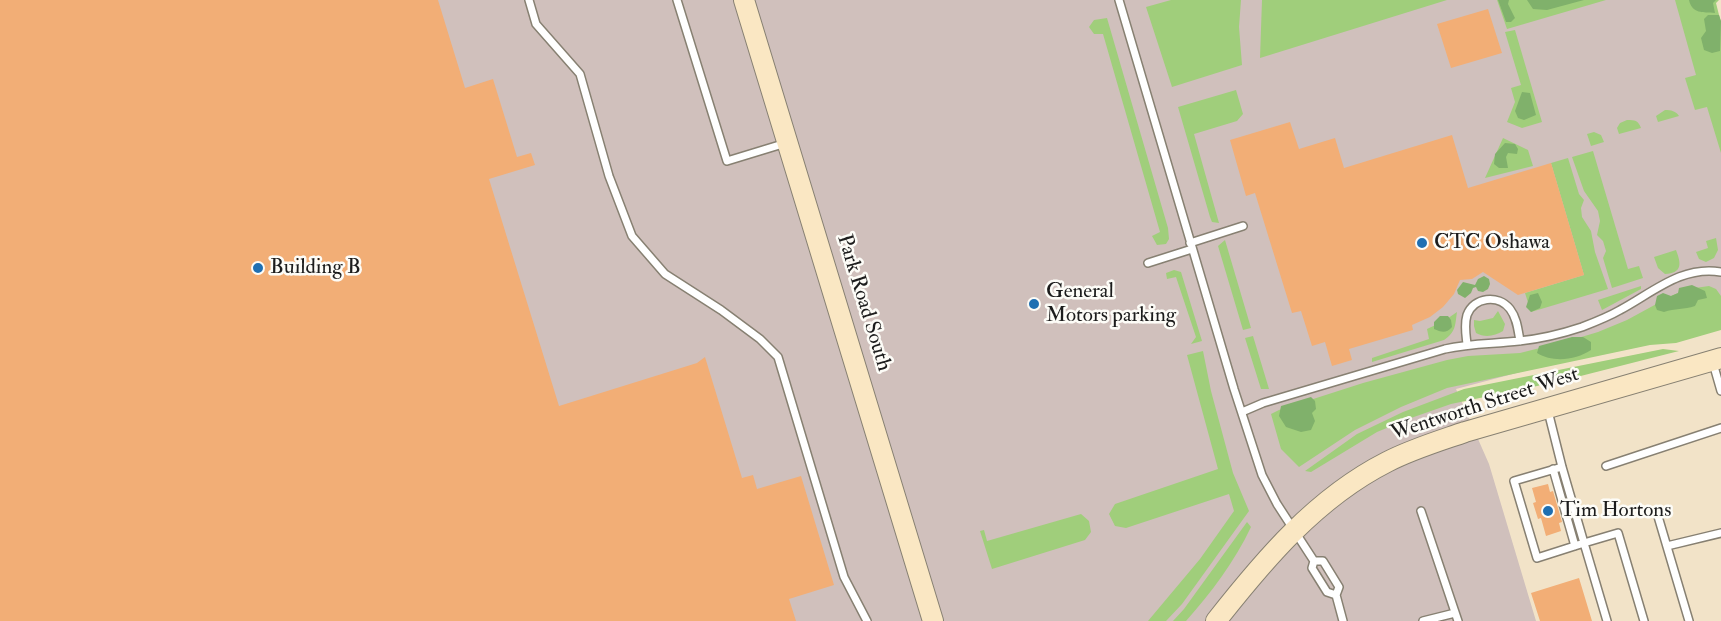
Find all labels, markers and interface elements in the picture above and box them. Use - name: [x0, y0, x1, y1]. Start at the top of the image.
- place label: CTC Oshawa: [1434, 230, 1550, 256]
- street label: Park Road South: [830, 232, 896, 374]
- marker: CTC Oshawa: [1415, 236, 1429, 250]
- place label: Building B: [270, 255, 361, 281]
- marker: Building B: [251, 261, 265, 275]
- place label: General Motors parking: [1046, 279, 1176, 329]
- marker: General Motors parking: [1027, 297, 1041, 311]
- street label: Wentworth Street West: [1388, 363, 1582, 447]
- place label: Tim Hortons: [1560, 498, 1671, 524]
- marker: Tim Hortons: [1541, 504, 1555, 518]

